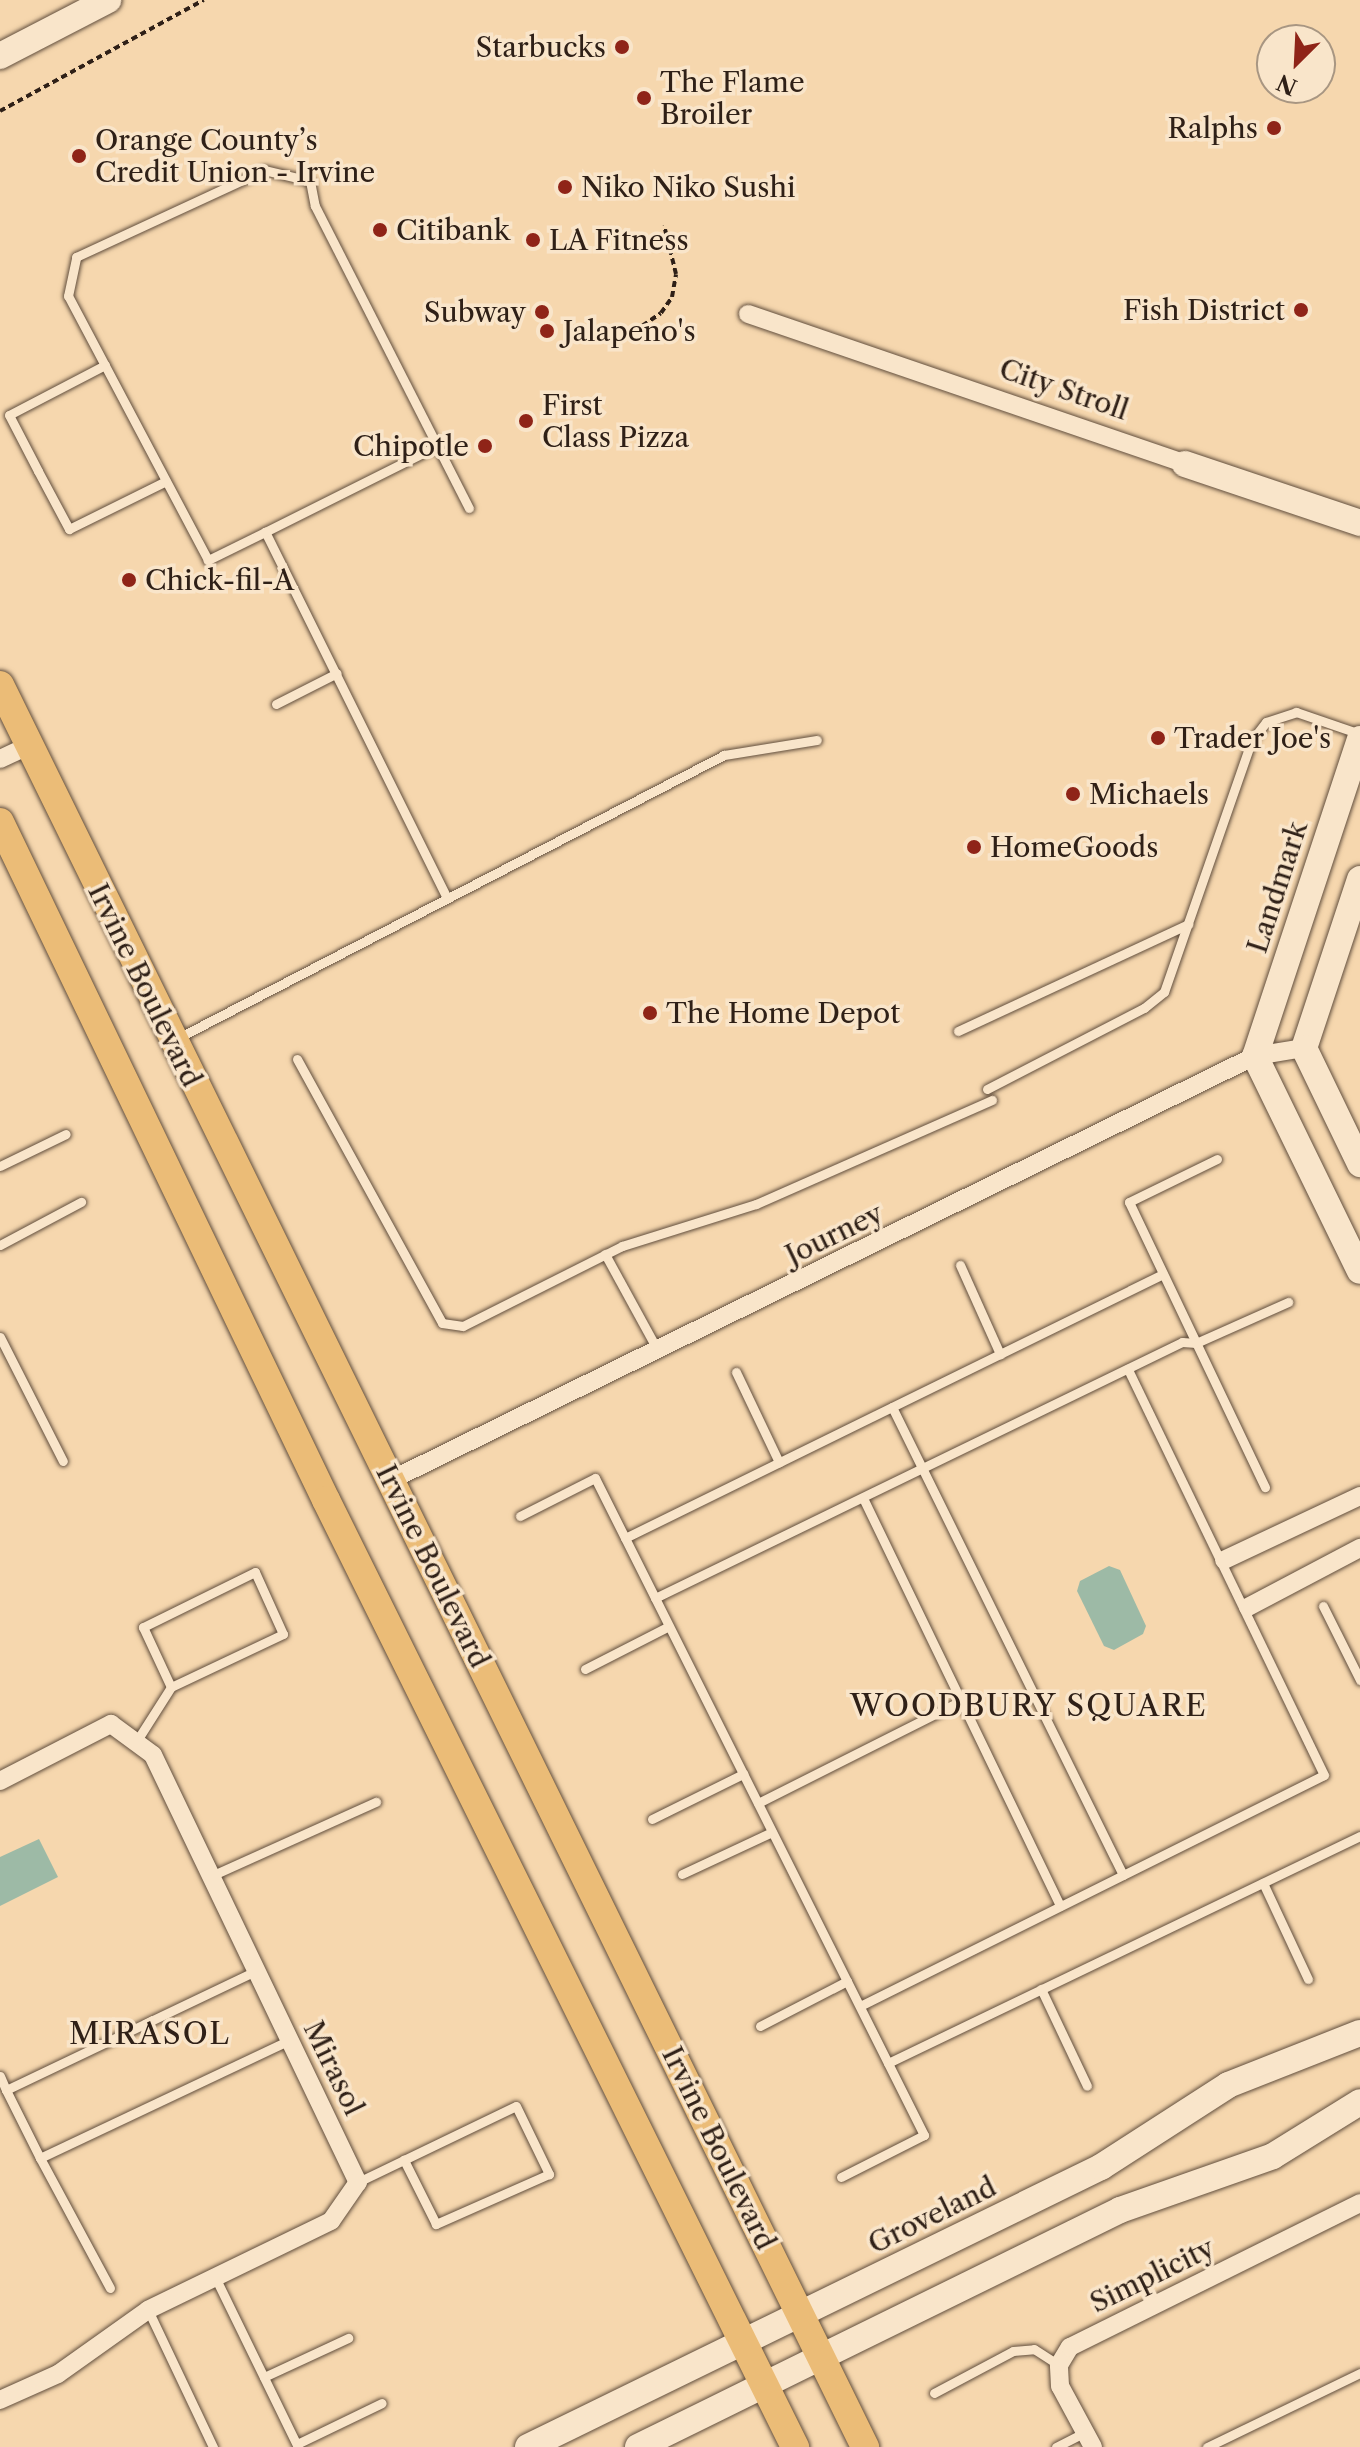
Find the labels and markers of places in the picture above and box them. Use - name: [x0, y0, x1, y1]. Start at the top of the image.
- place label: Starbucks: [476, 30, 606, 64]
- marker: Starbucks: [613, 38, 631, 56]
- place label: The Flame Broiler: [660, 65, 805, 131]
- marker: The Flame Broiler: [635, 89, 653, 107]
- place label: Ralphs: [1167, 111, 1258, 145]
- marker: Ralphs: [1265, 119, 1283, 137]
- place label: Orange County’s Credit Union - Irvine: [95, 123, 375, 189]
- marker: Orange County’s Credit Union - Irvine: [70, 147, 88, 165]
- place label: Niko Niko Sushi: [581, 170, 796, 204]
- marker: Niko Niko Sushi: [556, 178, 574, 196]
- place label: Citibank: [396, 213, 510, 247]
- marker: Citibank: [371, 221, 389, 239]
- place label: LA Fitness: [549, 223, 690, 257]
- marker: LA Fitness: [524, 231, 542, 249]
- place label: Fish District: [1123, 293, 1285, 327]
- place label: Subway: [424, 295, 526, 329]
- marker: Fish District: [1292, 301, 1310, 319]
- marker: Subway: [533, 303, 551, 321]
- place label: Jalapeno's: [563, 314, 696, 348]
- marker: Jalapeno's: [538, 322, 556, 340]
- place label: First Class Pizza: [542, 388, 689, 454]
- marker: First Class Pizza: [517, 412, 535, 430]
- place label: Chipotle: [353, 429, 469, 463]
- marker: Chipotle: [476, 437, 494, 455]
- place label: Chick-fil-A: [145, 563, 294, 597]
- marker: Chick-fil-A: [120, 571, 138, 589]
- place label: Trader Joe's: [1174, 721, 1332, 755]
- marker: Trader Joe's: [1149, 729, 1167, 747]
- place label: Michaels: [1089, 777, 1209, 811]
- marker: Michaels: [1064, 785, 1082, 803]
- place label: HomeGoods: [990, 830, 1158, 864]
- marker: HomeGoods: [965, 838, 983, 856]
- place label: The Home Depot: [666, 996, 900, 1030]
- marker: The Home Depot: [641, 1004, 659, 1022]

